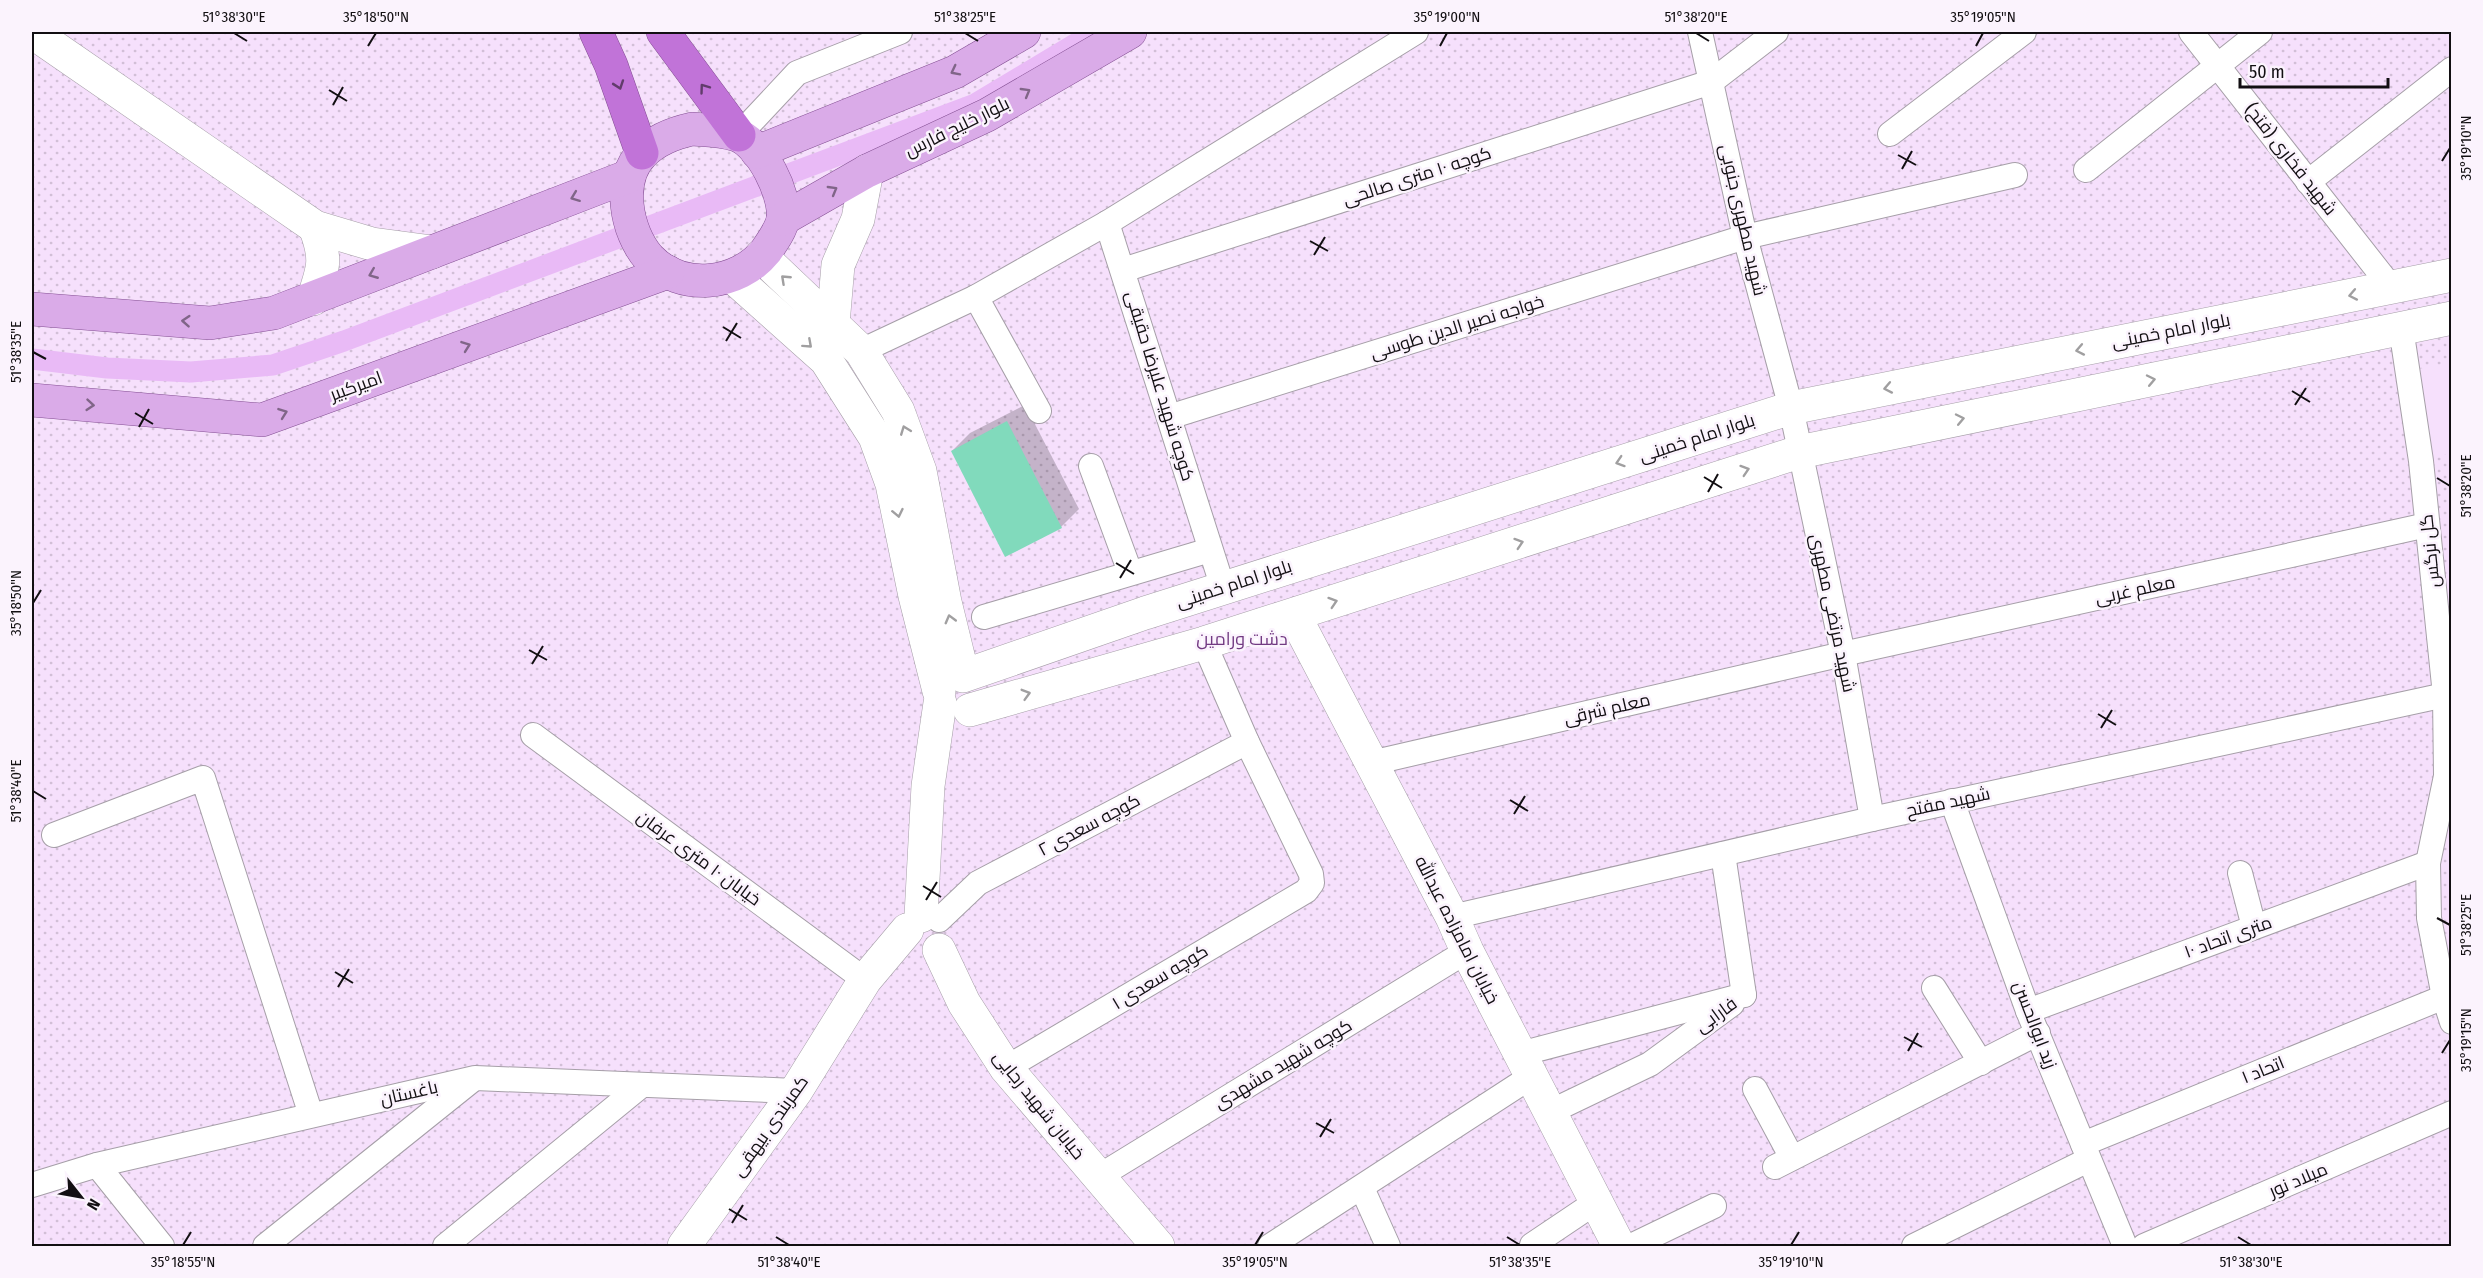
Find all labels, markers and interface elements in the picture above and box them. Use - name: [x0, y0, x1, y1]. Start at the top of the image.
- text: 51°38'30"E: [202, 8, 266, 26]
- text: 35°18'50"N: [343, 8, 409, 26]
- text: 51°38'25"E: [934, 8, 996, 26]
- text: 35°19'00"N: [1414, 8, 1480, 26]
- text: 51°38'20"E: [1664, 8, 1728, 26]
- text: 35°19'05"N: [1950, 8, 2016, 26]
- scale bar: [2240, 51, 2388, 89]
- text: 50 m: [2249, 61, 2285, 83]
- one-way arrow: [951, 64, 962, 76]
- one-way arrow: [611, 80, 624, 90]
- one-way arrow: [700, 84, 711, 95]
- one-way arrow: [1020, 88, 1030, 100]
- street label: بلوار خلیج فارس: [901, 92, 1013, 163]
- street label: شهید فخاری (فتح): [2240, 99, 2342, 220]
- text: 35°19'10"N: [2457, 116, 2475, 181]
- street label: کوچه ۱۰ متری صالحی: [1340, 142, 1494, 211]
- street label: شهید مطهری جنوبی: [1715, 142, 1771, 298]
- one-way arrow: [827, 186, 838, 197]
- one-way arrow: [570, 190, 581, 202]
- one-way arrow: [368, 267, 379, 279]
- one-way arrow: [782, 275, 792, 286]
- street label: کوچه شهید علیرضا حقیقی: [1120, 288, 1199, 484]
- one-way arrow: [2348, 288, 2358, 301]
- street label: خواجه نصیر الدین طوسی: [1367, 290, 1547, 364]
- street label: بلوار امام خمینی: [2110, 309, 2232, 354]
- one-way arrow: [182, 315, 191, 328]
- text: 51°38'35"E: [7, 321, 25, 383]
- one-way arrow: [801, 337, 812, 348]
- one-way arrow: [460, 340, 471, 353]
- one-way arrow: [2075, 343, 2085, 356]
- street label: امیرکبیر: [326, 366, 385, 406]
- one-way arrow: [2145, 374, 2155, 387]
- one-way arrow: [1884, 381, 1894, 394]
- one-way arrow: [85, 398, 94, 411]
- one-way arrow: [277, 407, 288, 420]
- street label: بلوار امام خمینی: [1636, 409, 1758, 468]
- one-way arrow: [1954, 413, 1964, 426]
- one-way arrow: [899, 425, 912, 436]
- text: 51°38'20"E: [2457, 454, 2475, 518]
- one-way arrow: [1615, 455, 1626, 467]
- one-way arrow: [1739, 465, 1750, 478]
- one-way arrow: [891, 507, 904, 517]
- street label: گل نرگس: [2415, 513, 2445, 589]
- street label: شهید مرتضی مطهری: [1805, 532, 1861, 694]
- one-way arrow: [1513, 537, 1524, 550]
- street label: بلوار امام خمینی: [1173, 555, 1295, 614]
- text: 35°18'50"N: [7, 570, 25, 636]
- street label: معلم غربی: [2093, 571, 2177, 610]
- one-way arrow: [1327, 597, 1338, 609]
- one-way arrow: [945, 614, 957, 625]
- park label: دشت ورامین: [1196, 628, 1288, 650]
- street label: معلم شرقی: [1562, 688, 1653, 731]
- one-way arrow: [1020, 689, 1031, 701]
- text: 51°38'40"E: [7, 759, 25, 823]
- street label: شهید مفتح: [1904, 782, 1992, 823]
- street label: کوچه سعدی ۲: [1034, 789, 1144, 862]
- street label: خیابان ۱۰ متری عرفان: [633, 806, 765, 910]
- street label: خیابان امامزاده عبدالله: [1410, 852, 1505, 1008]
- text: 51°38'25"E: [2457, 894, 2475, 956]
- street label: ۱۰ متری اتحاد: [2181, 911, 2275, 963]
- street label: کوچه سعدی ۱: [1108, 940, 1213, 1015]
- street label: زید ابوالحسن: [2008, 978, 2062, 1072]
- street label: فارابی: [1691, 992, 1741, 1038]
- text: 35°19'15"N: [2457, 1008, 2475, 1072]
- street label: کوچه شهید مشهدی: [1210, 1014, 1356, 1115]
- street label: خیابان شهید رجایی: [988, 1046, 1090, 1164]
- street label: اتحاد ۱: [2238, 1052, 2288, 1088]
- street label: کمربندی بیهقی: [727, 1071, 813, 1181]
- street label: باغستان: [378, 1076, 440, 1110]
- street label: میلاد نور: [2264, 1158, 2331, 1203]
- north arrow: [51, 1167, 111, 1227]
- text: N: [83, 1195, 104, 1213]
- text: 35°18'55"N: [151, 1253, 215, 1271]
- text: 51°38'40"E: [757, 1253, 821, 1271]
- text: 35°19'05"N: [1222, 1253, 1288, 1271]
- text: 51°38'35"E: [1489, 1253, 1551, 1271]
- text: 35°19'10"N: [1759, 1253, 1824, 1271]
- text: 51°38'30"E: [2219, 1253, 2283, 1271]

